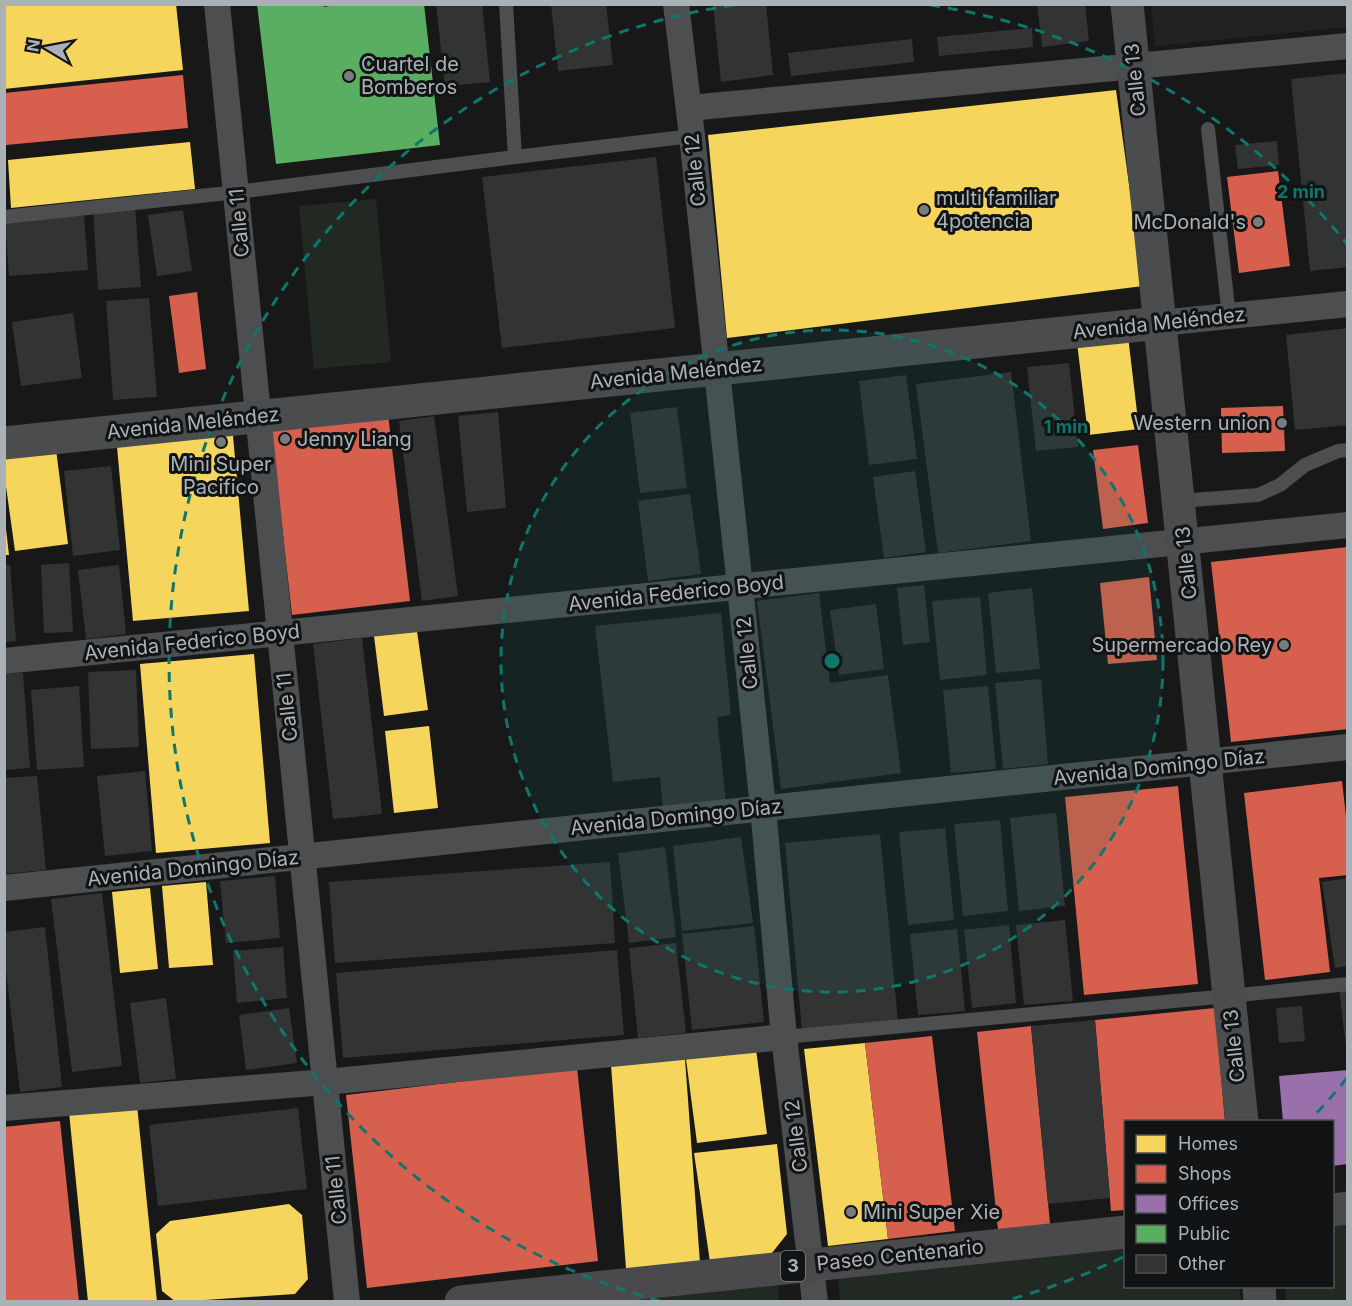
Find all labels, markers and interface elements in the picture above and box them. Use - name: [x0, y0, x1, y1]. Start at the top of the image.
- north arrow: [18, 18, 78, 78]
- text: N: [22, 38, 44, 53]
- street label: Calle 13: [1119, 42, 1151, 118]
- place label: Cuartel de Bomberos: [361, 52, 459, 99]
- marker: Cuartel de Bomberos: [342, 69, 356, 83]
- street label: Calle 12: [679, 132, 711, 208]
- text: 2 min: [1277, 181, 1325, 202]
- place label: multi familiar 4potencia: [936, 186, 1057, 233]
- street label: Calle 11: [224, 188, 254, 258]
- marker: multi familiar 4potencia: [917, 203, 931, 217]
- place label: McDonald's: [1133, 210, 1246, 234]
- marker: McDonald's: [1251, 215, 1265, 229]
- street label: Avenida Meléndez: [1072, 302, 1246, 344]
- street label: Avenida Meléndez: [589, 352, 763, 394]
- street label: Avenida Meléndez: [106, 402, 280, 444]
- place label: Western union: [1134, 411, 1270, 435]
- text: 1 min: [1044, 416, 1088, 437]
- marker: Western union: [1275, 416, 1289, 430]
- place label: Jenny Liang: [297, 427, 412, 451]
- marker: Jenny Liang: [278, 432, 292, 446]
- marker: Mini Super Pacifico: [214, 435, 228, 449]
- place label: Mini Super Pacifico: [170, 452, 272, 499]
- street label: Calle 13: [1170, 525, 1202, 601]
- street label: Avenida Federico Boyd: [567, 570, 785, 616]
- street label: Calle 12: [731, 615, 763, 691]
- street label: Avenida Federico Boyd: [83, 619, 301, 665]
- place label: Supermercado Rey: [1091, 633, 1272, 657]
- marker: Supermercado Rey: [1277, 638, 1291, 652]
- centre of rings: [822, 651, 842, 671]
- street label: Calle 11: [271, 671, 303, 743]
- street label: Avenida Domingo Díaz: [1052, 744, 1266, 790]
- street label: Avenida Domingo Díaz: [569, 794, 783, 840]
- street label: Avenida Domingo Díaz: [86, 845, 300, 891]
- street label: Calle 13: [1218, 1008, 1250, 1084]
- street label: Calle 12: [780, 1098, 812, 1174]
- legend: [1124, 1120, 1334, 1288]
- text: Homes: [1178, 1133, 1238, 1154]
- street label: Calle 11: [320, 1154, 352, 1226]
- text: Shops: [1178, 1163, 1232, 1184]
- text: Offices: [1178, 1193, 1239, 1214]
- place label: Mini Super Xie: [863, 1200, 1000, 1224]
- marker: Mini Super Xie: [844, 1205, 858, 1219]
- text: Public: [1178, 1223, 1230, 1244]
- street label: Paseo Centenario: [815, 1234, 985, 1276]
- road number: 3: [781, 1251, 805, 1281]
- text: Other: [1178, 1253, 1226, 1274]

